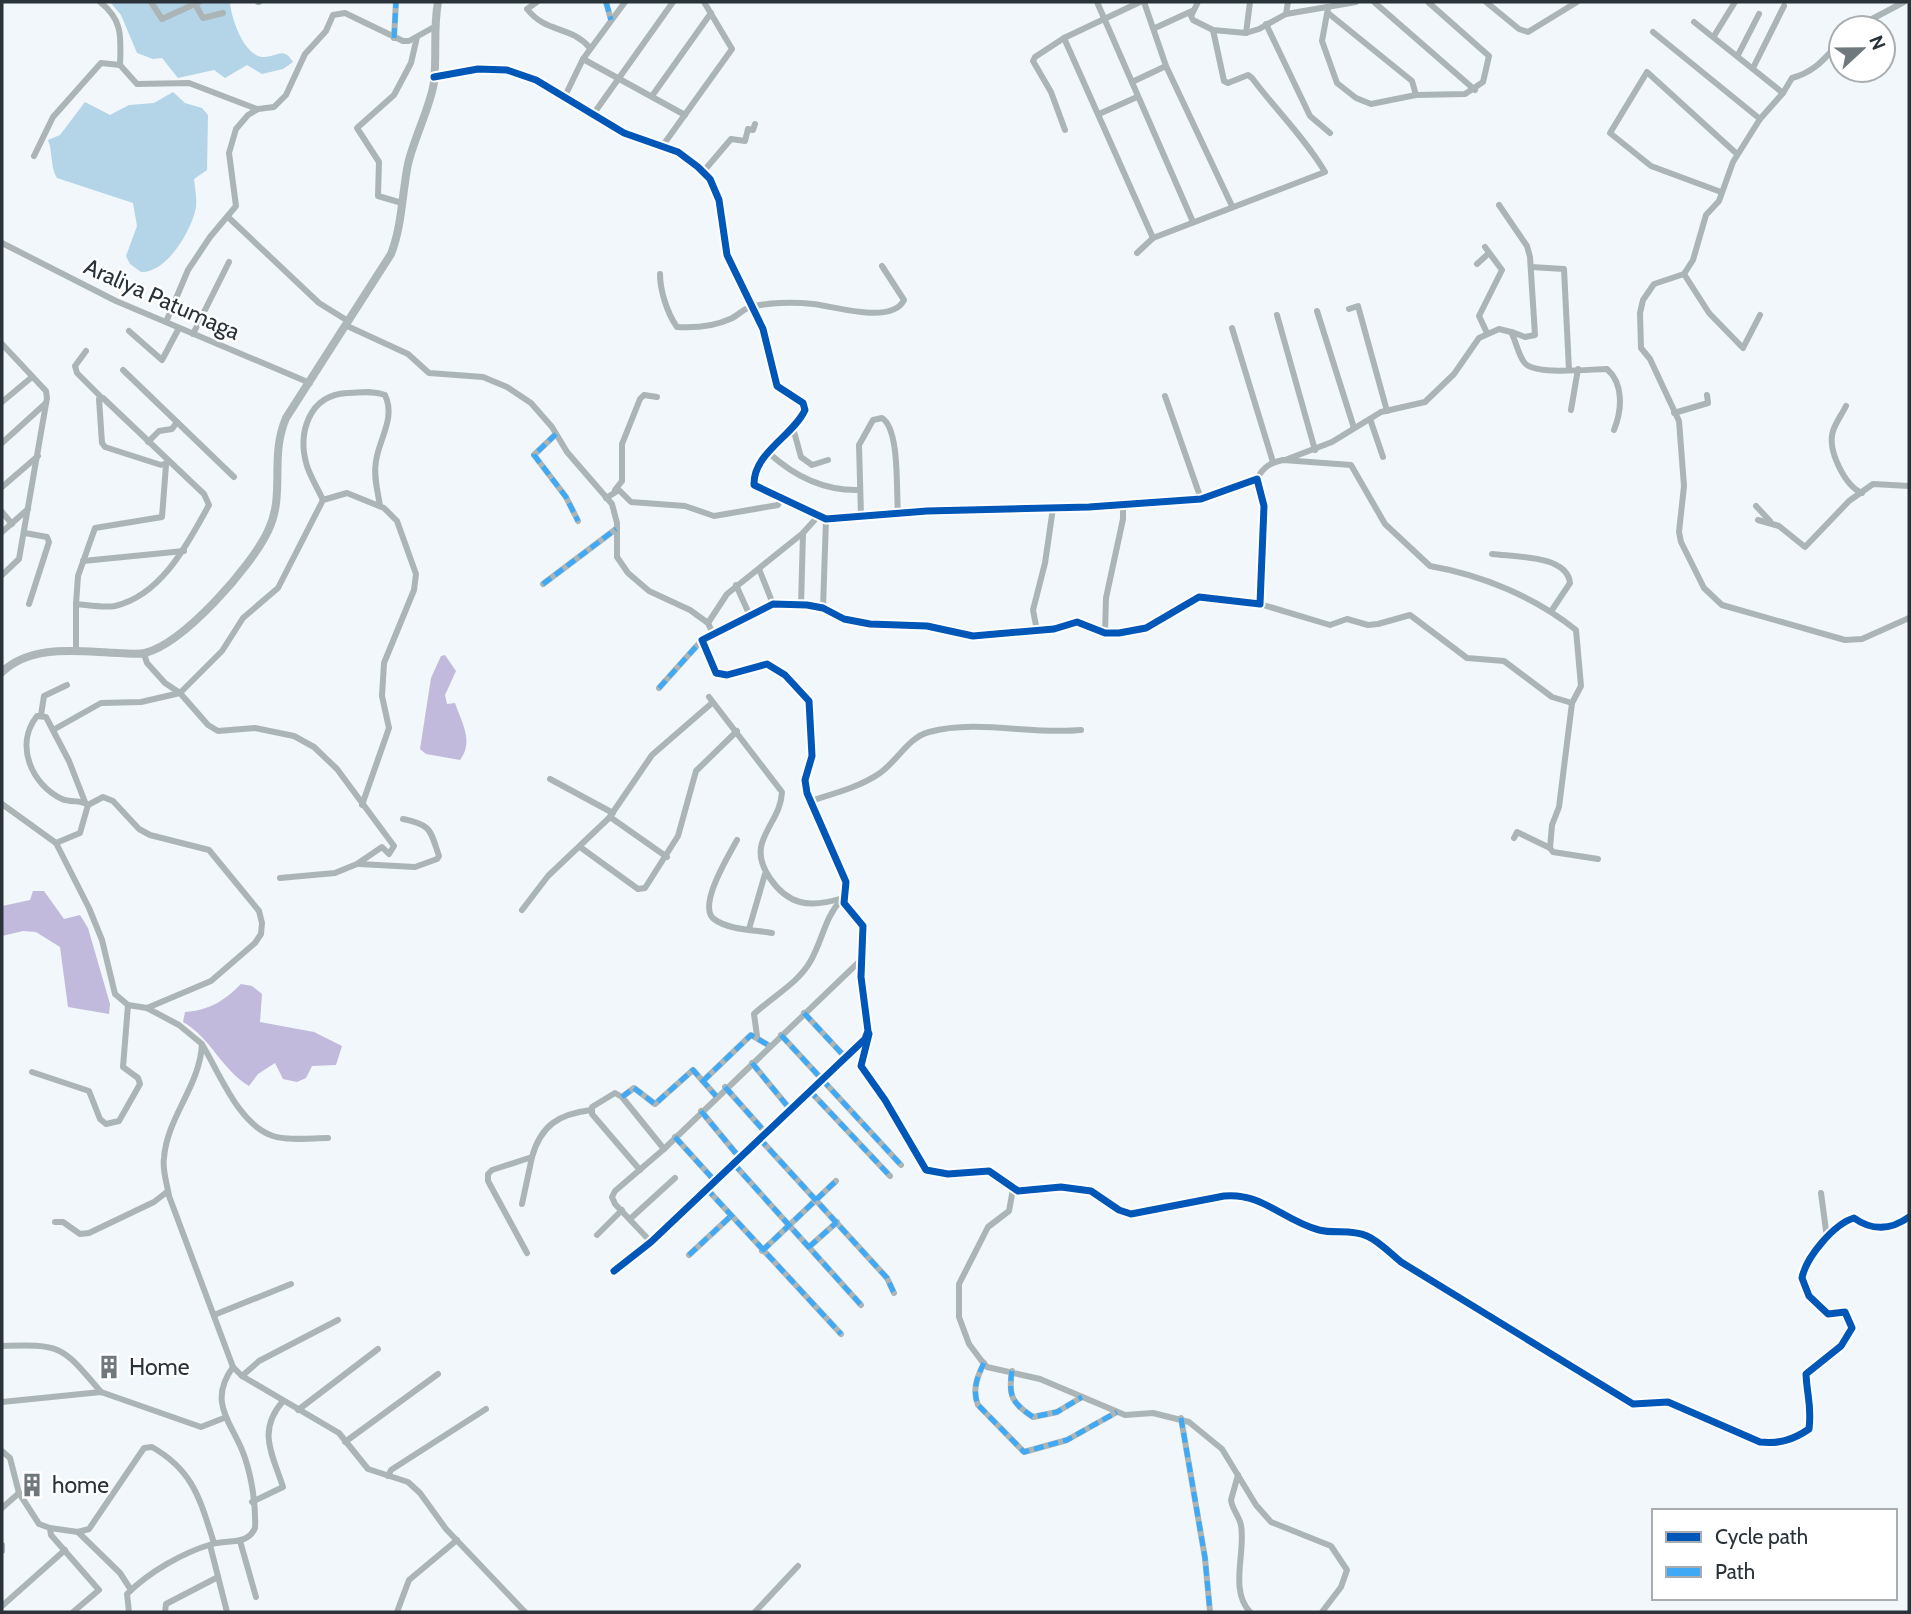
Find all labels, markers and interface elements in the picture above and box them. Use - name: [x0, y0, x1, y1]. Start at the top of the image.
- north arrow: [1827, 14, 1897, 84]
- text: N: [1864, 32, 1890, 53]
- street label: Araliya Patumaga: [80, 252, 244, 346]
- building icon: Home: [95, 1353, 123, 1381]
- place label: Home: [129, 1353, 190, 1381]
- building icon: home: [18, 1471, 46, 1499]
- place label: home: [52, 1471, 109, 1499]
- legend: [1652, 1509, 1897, 1600]
- text: Cycle path: [1715, 1524, 1808, 1549]
- text: Path: [1715, 1559, 1755, 1584]

